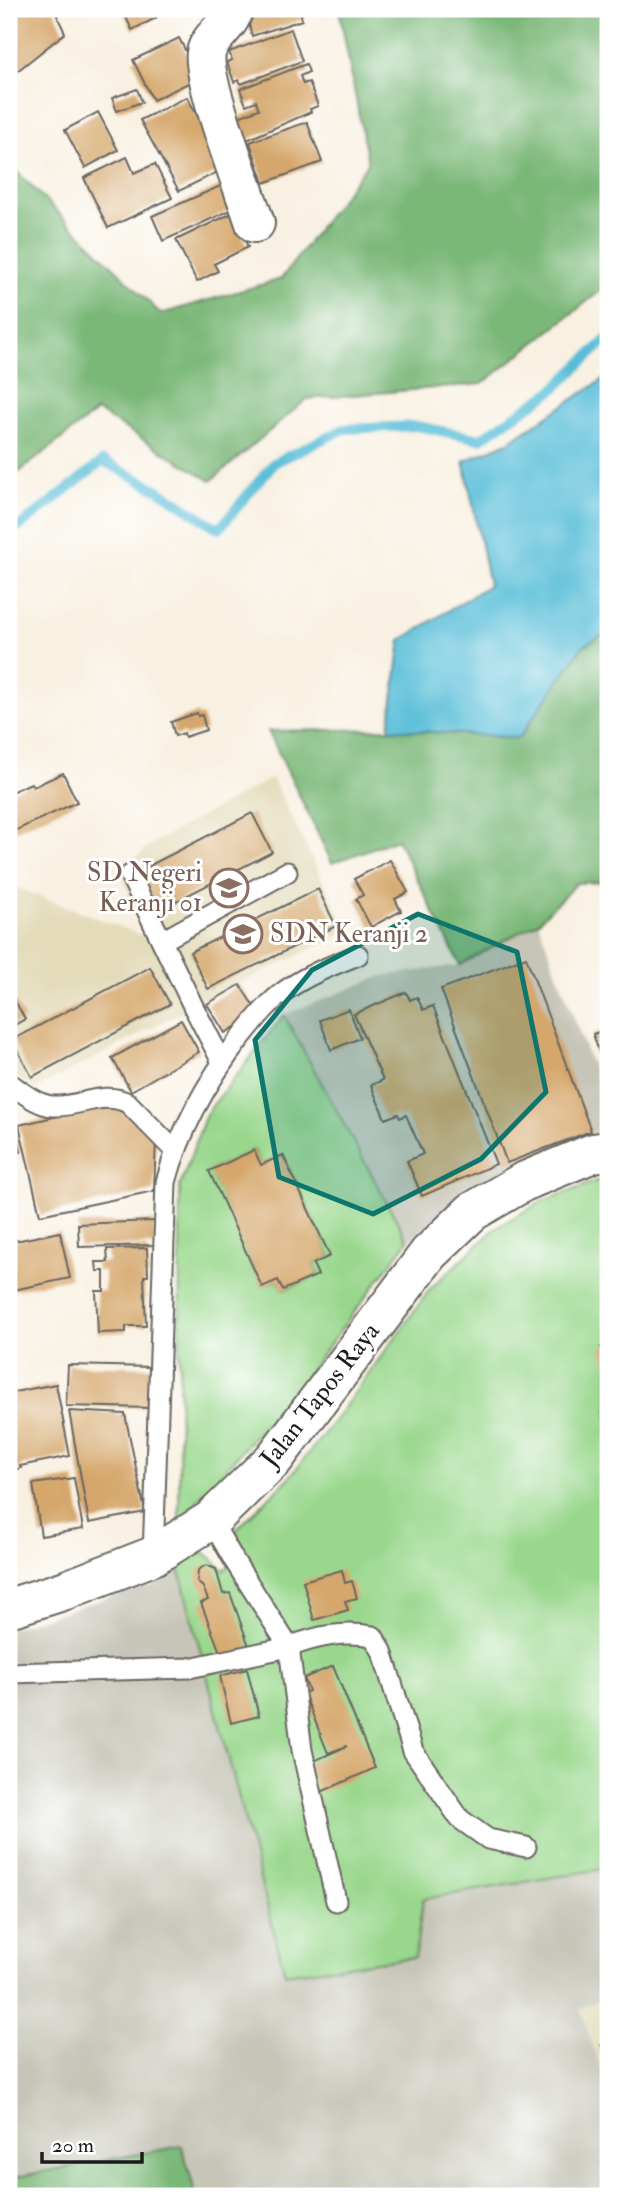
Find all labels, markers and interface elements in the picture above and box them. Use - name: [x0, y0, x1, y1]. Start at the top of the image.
- place label: SD Negeri Keranji 01: [87, 857, 202, 919]
- school or university icon: SD Negeri Keranji 01: [208, 867, 250, 909]
- school or university icon: SDN Keranji 2: [222, 913, 264, 955]
- place label: SDN Keranji 2: [270, 918, 428, 950]
- street label: Jalan Tapos Raya: [253, 1316, 387, 1475]
- scale bar: [42, 2121, 142, 2165]
- text: 20 m: [52, 2132, 94, 2159]

